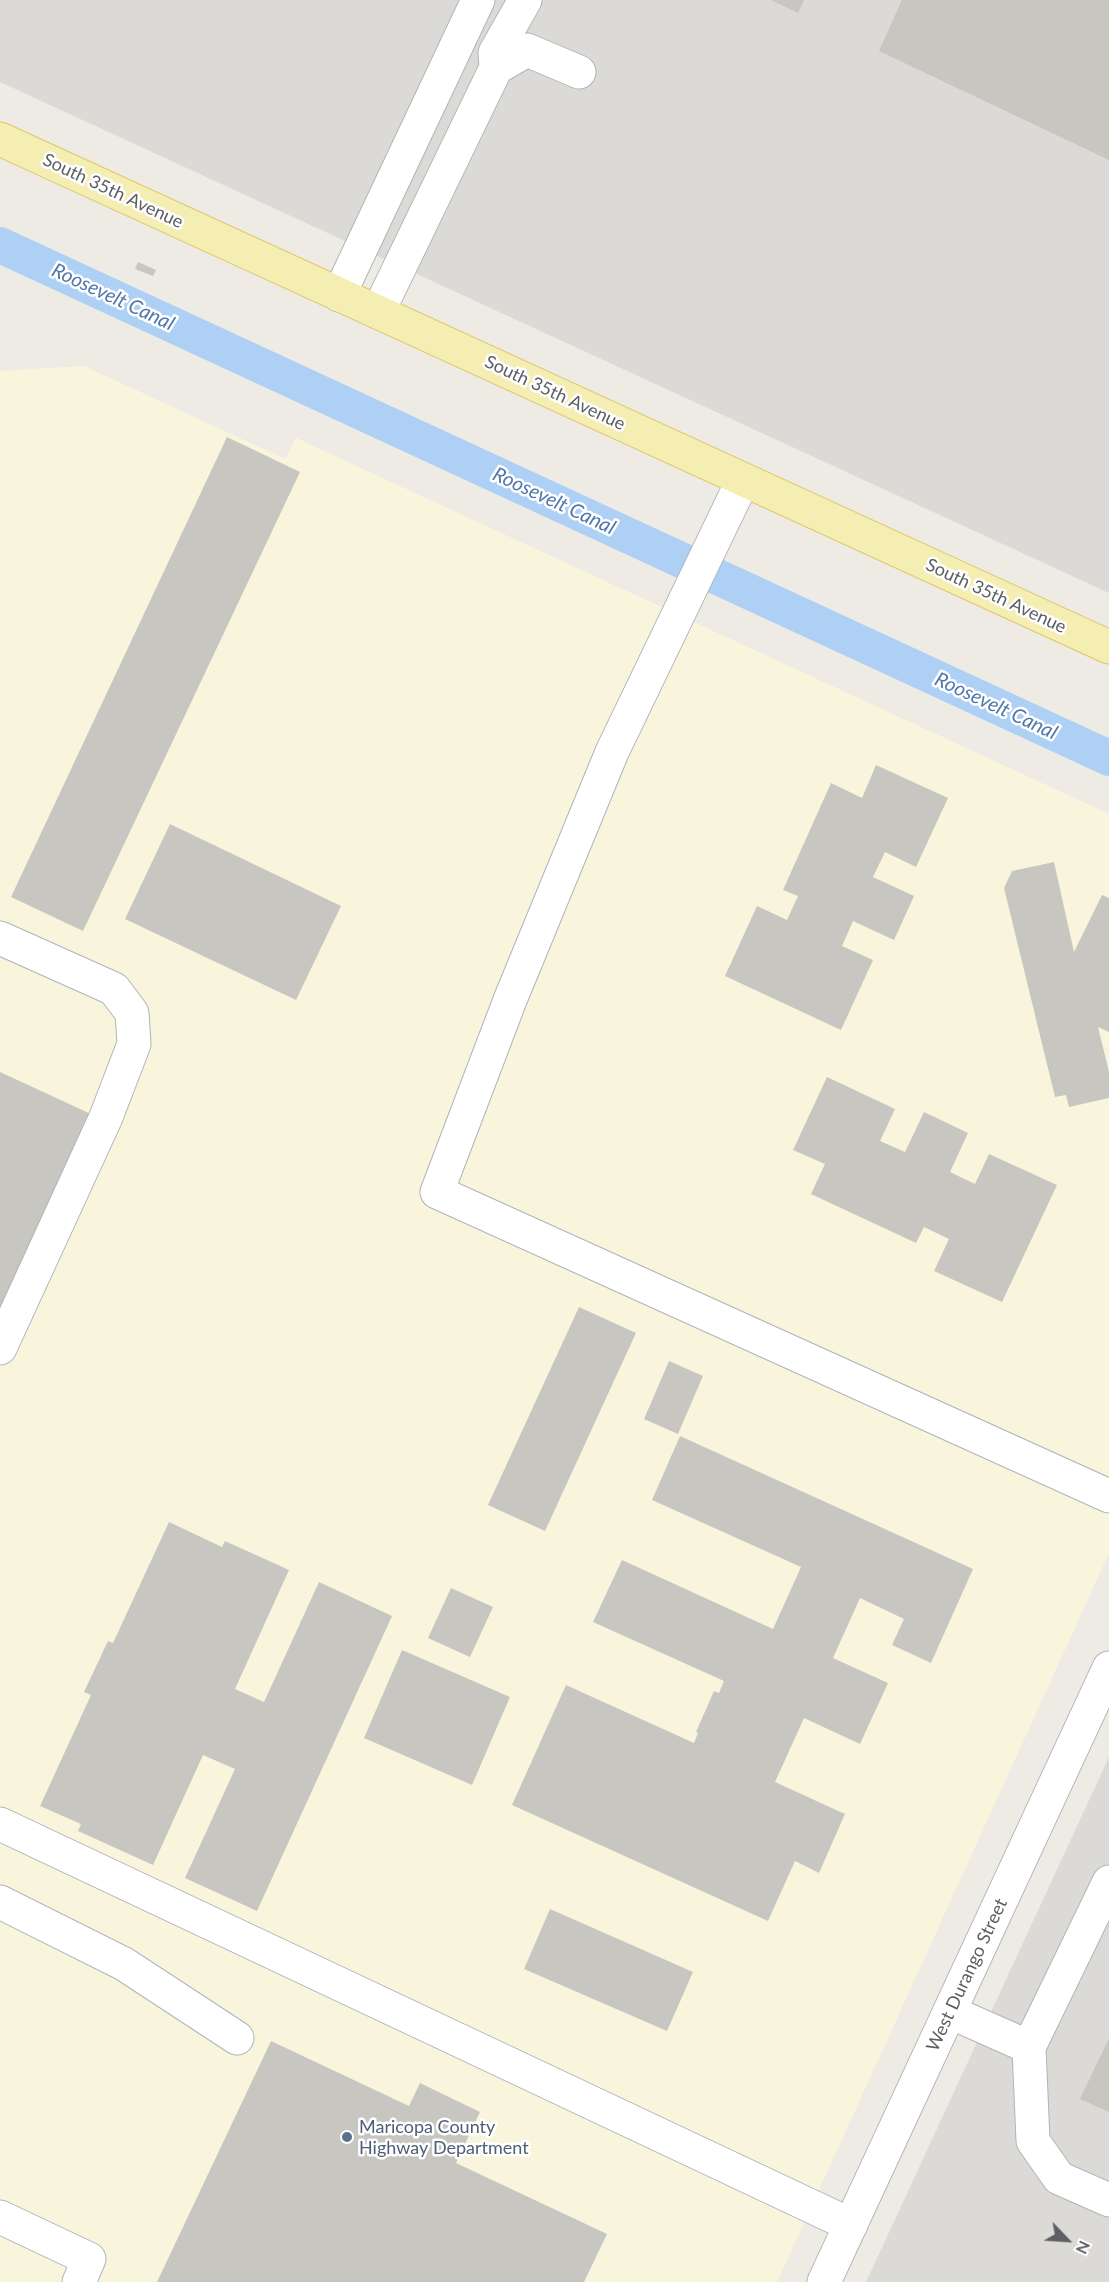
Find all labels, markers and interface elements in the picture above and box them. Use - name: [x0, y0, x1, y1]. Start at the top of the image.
- street label: South 35th Avenue: [39, 149, 187, 233]
- water label: Roosevelt Canal: [48, 258, 178, 336]
- street label: South 35th Avenue: [481, 351, 629, 435]
- water label: Roosevelt Canal: [489, 462, 619, 540]
- street label: South 35th Avenue: [922, 554, 1070, 638]
- water label: Roosevelt Canal: [931, 667, 1061, 745]
- street label: West Durango Street: [922, 1895, 1012, 2055]
- place label: Maricopa County Highway Department: [359, 2116, 529, 2158]
- marker: Maricopa County Highway Department: [340, 2130, 354, 2144]
- north arrow: [1037, 2210, 1097, 2270]
- text: N: [1073, 2238, 1095, 2257]

